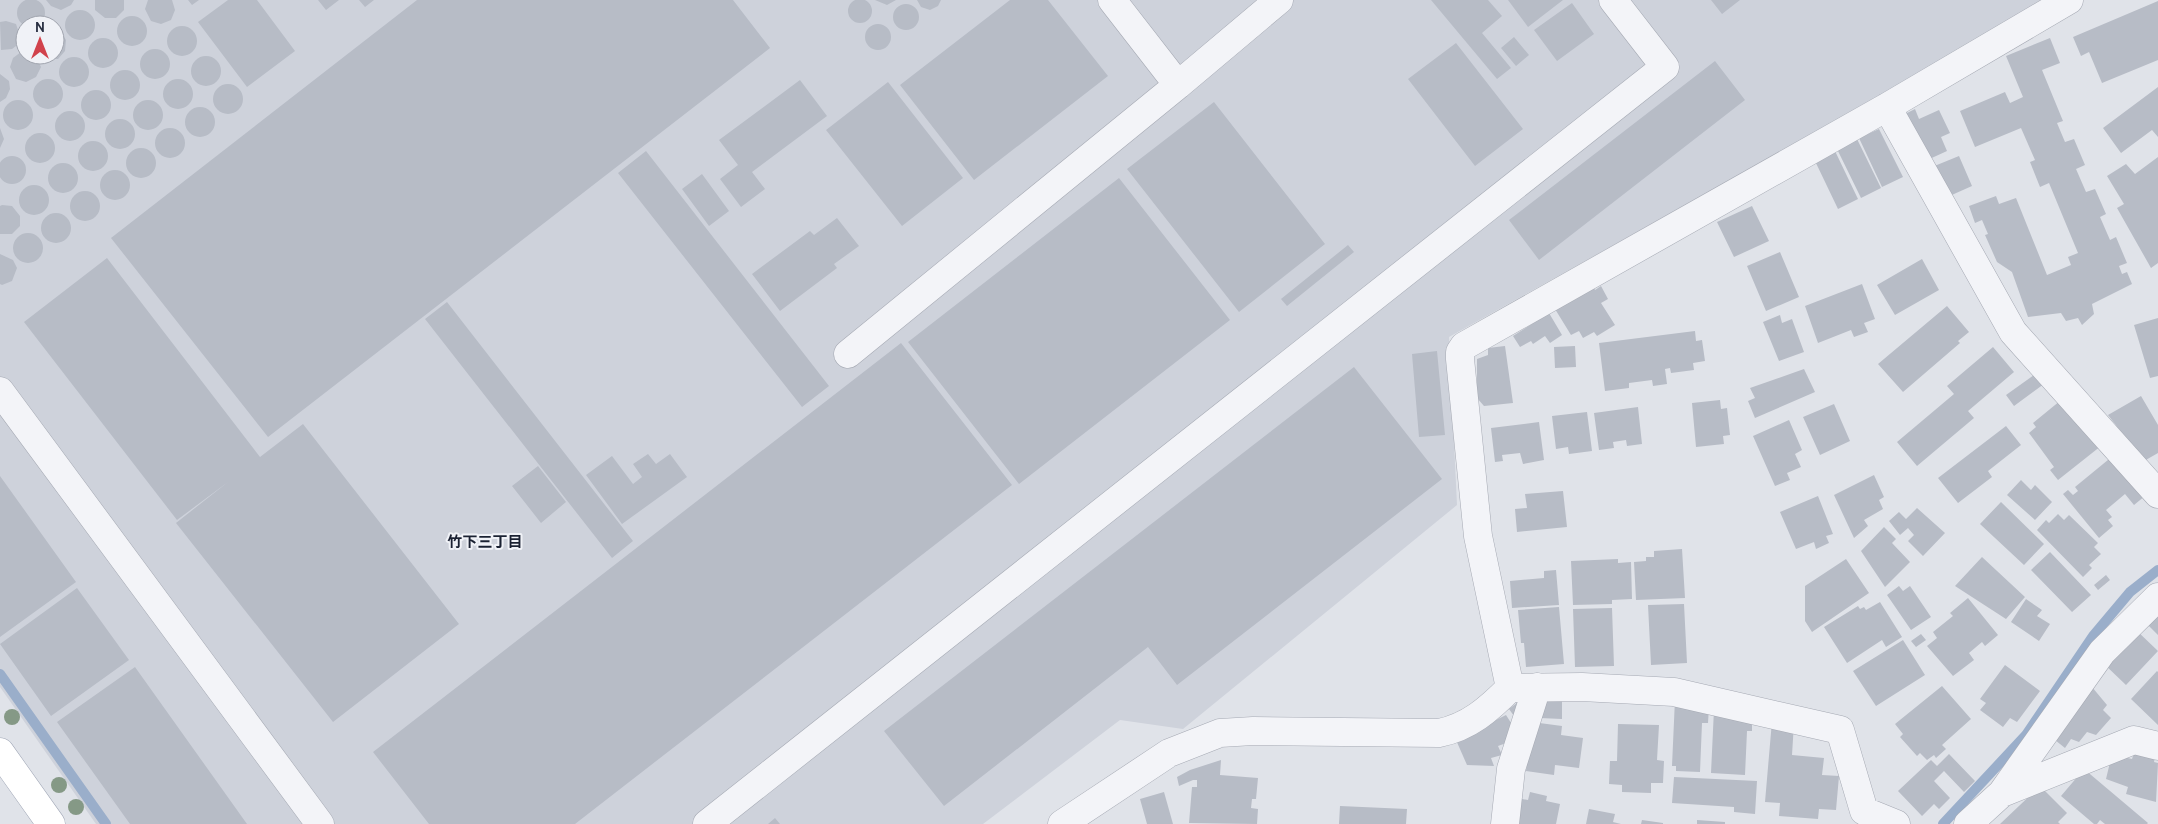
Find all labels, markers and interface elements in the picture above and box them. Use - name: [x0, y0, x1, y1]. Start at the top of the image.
- north arrow: [15, 15, 65, 65]
- text: N: [35, 18, 45, 36]
- district label: 竹下三丁目: [447, 533, 523, 551]

